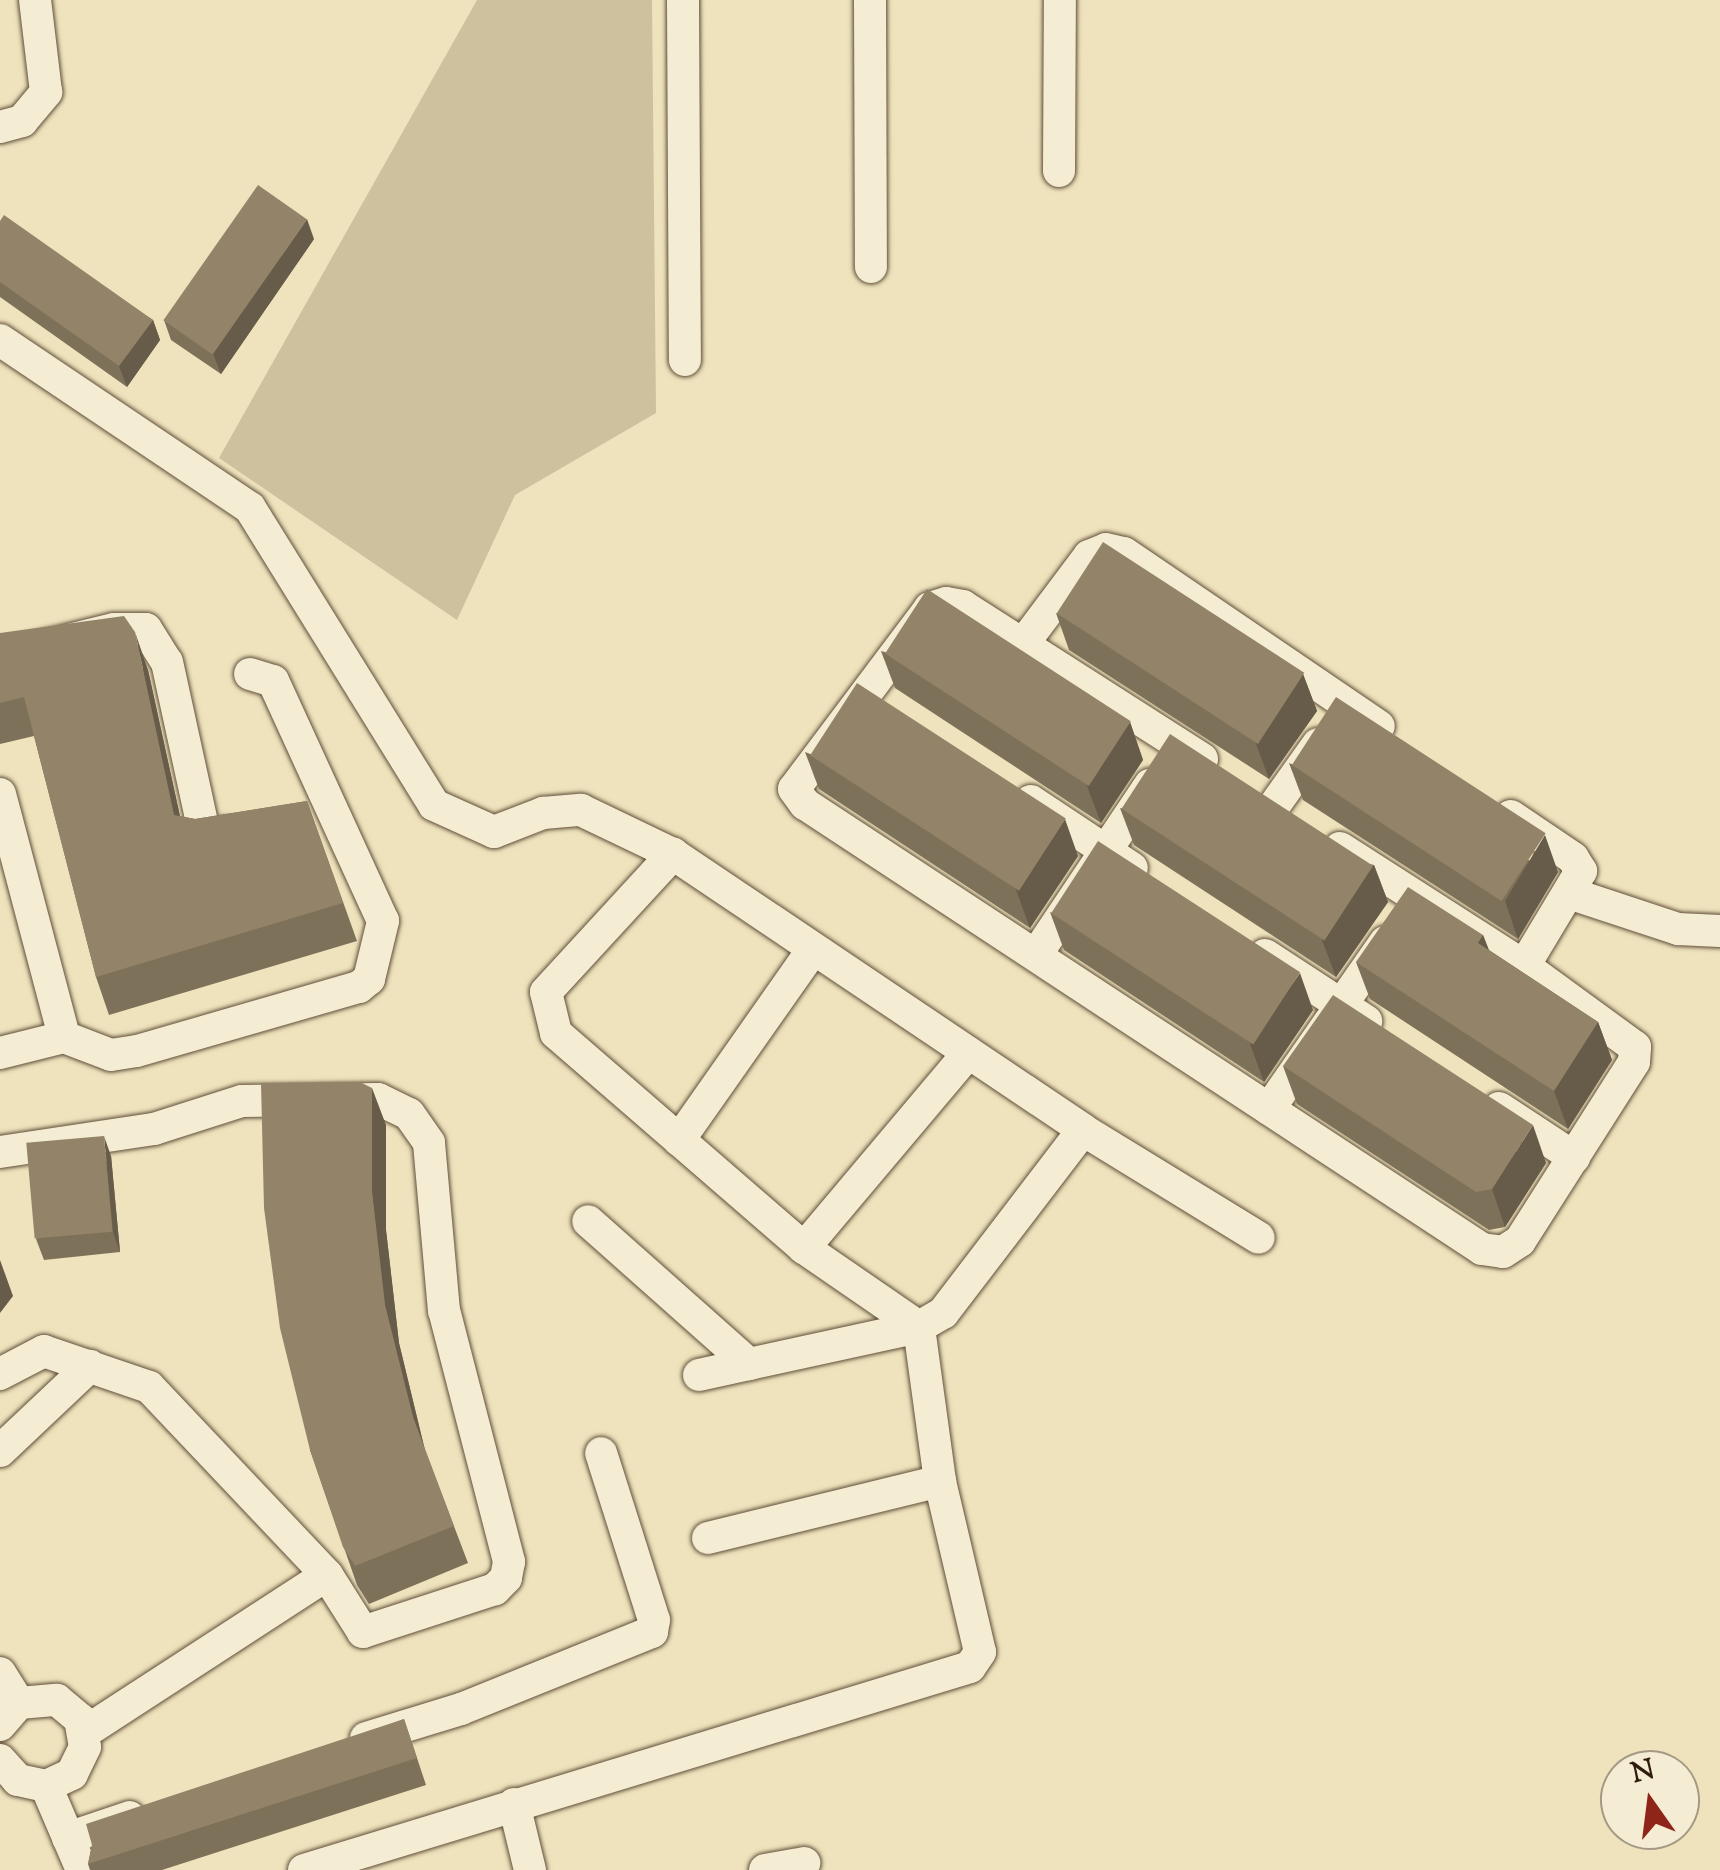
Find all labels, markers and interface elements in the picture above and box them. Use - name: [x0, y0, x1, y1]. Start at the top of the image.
- north arrow: [1600, 1750, 1700, 1850]
- text: N: [1628, 1751, 1659, 1795]

